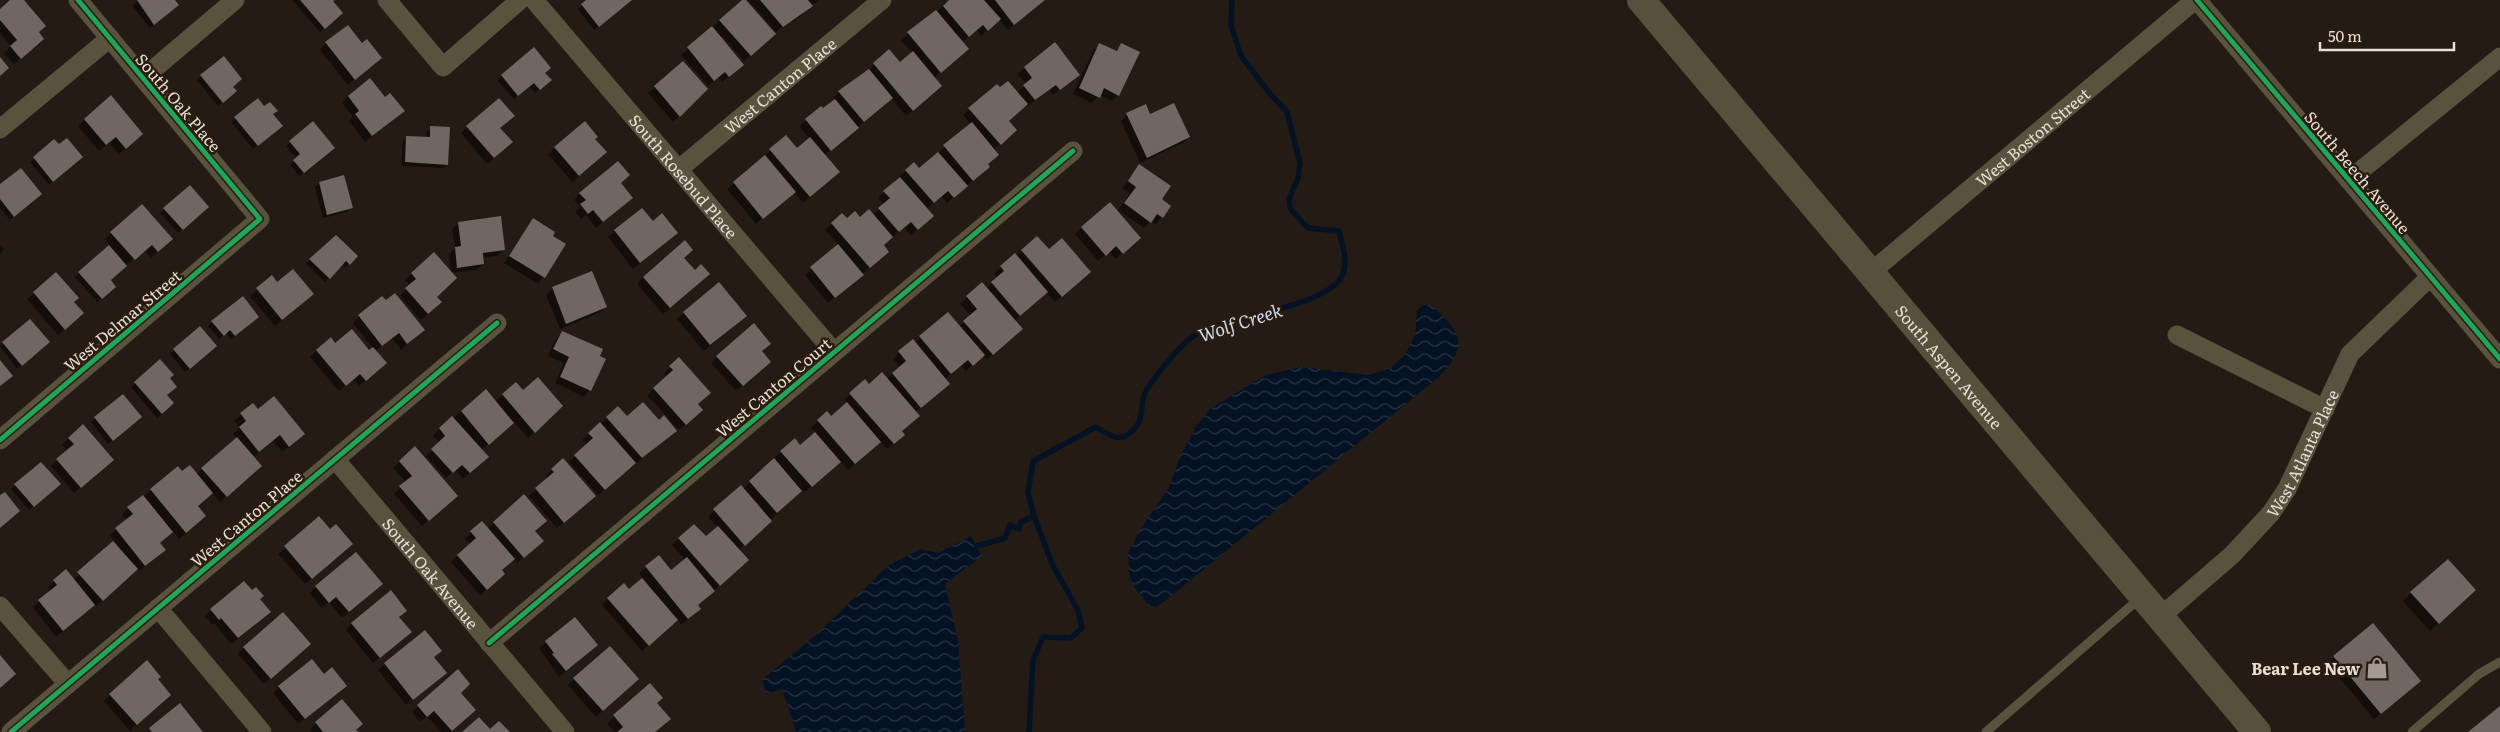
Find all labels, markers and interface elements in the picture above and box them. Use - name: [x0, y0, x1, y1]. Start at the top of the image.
- scale bar: [2320, 20, 2454, 52]
- text: 50 m: [2328, 24, 2362, 47]
- street label: West Canton Place: [718, 31, 841, 139]
- street label: South Oak Place: [131, 47, 227, 157]
- street label: West Boston Street: [1970, 81, 2095, 192]
- street label: South Beech Avenue: [2299, 105, 2417, 239]
- street label: South Rosebud Place: [624, 108, 744, 243]
- street label: West Delmar Street: [58, 263, 186, 376]
- water label: Wolf Creek: [1195, 296, 1286, 348]
- street label: South Aspen Avenue: [1890, 299, 2009, 434]
- street label: West Canton Court: [710, 331, 836, 443]
- street label: West Atlanta Place: [2260, 385, 2344, 522]
- street label: West Canton Place: [185, 464, 307, 572]
- street label: South Oak Avenue: [377, 512, 485, 634]
- shop icon: Bear Lee New: [2364, 655, 2390, 681]
- place label: Bear Lee New: [2251, 656, 2361, 680]

